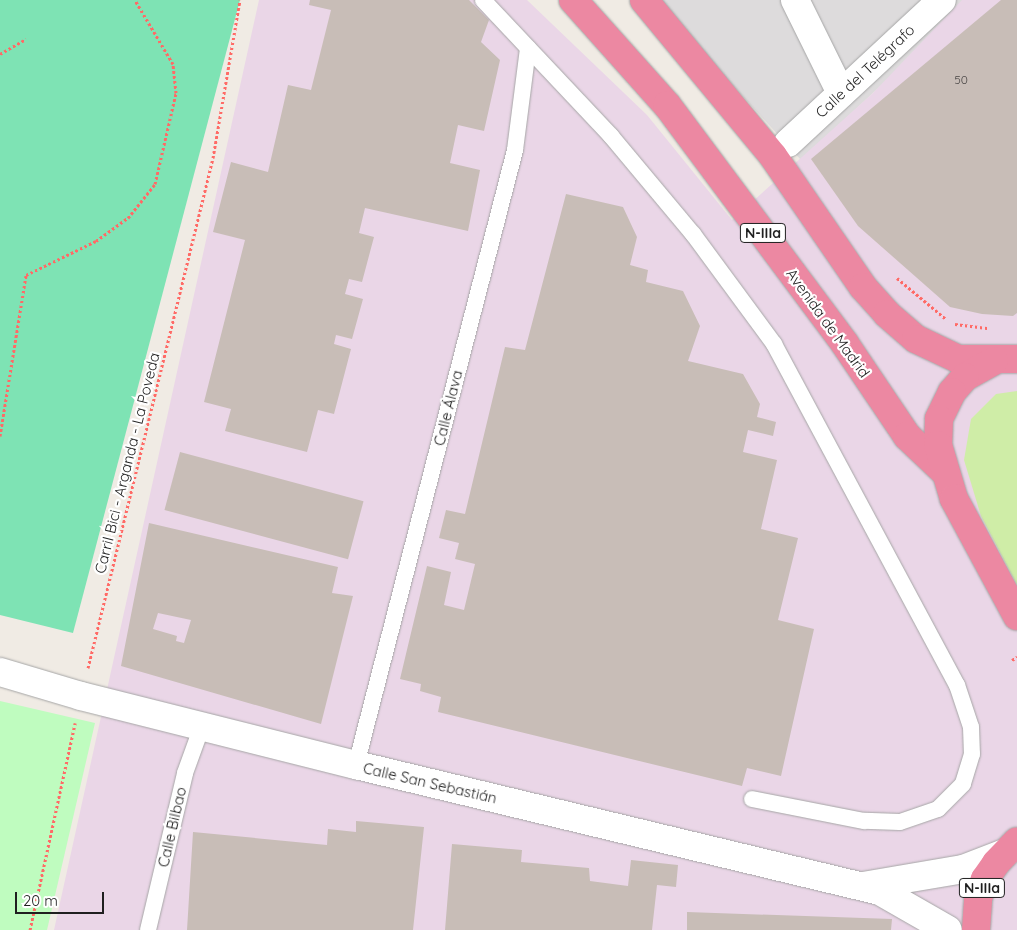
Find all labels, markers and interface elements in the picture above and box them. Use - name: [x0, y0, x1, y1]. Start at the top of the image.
- street label: Calle del Telégrafo: [812, 21, 918, 121]
- house number: 50: [954, 73, 968, 87]
- road number: N-IIIa: [739, 222, 787, 244]
- street label: Avenida de Madrid: [782, 265, 874, 381]
- street label: Carril Bici - Arganda - La Poveda: [91, 351, 163, 575]
- street label: Calle Álava: [430, 368, 466, 448]
- street label: Calle San Sebastián: [361, 759, 499, 807]
- street label: Calle Bilbao: [154, 785, 190, 869]
- road number: N-IIIa: [958, 876, 1006, 900]
- scale bar: [18, 882, 106, 914]
- text: 20 m: [23, 891, 58, 910]

